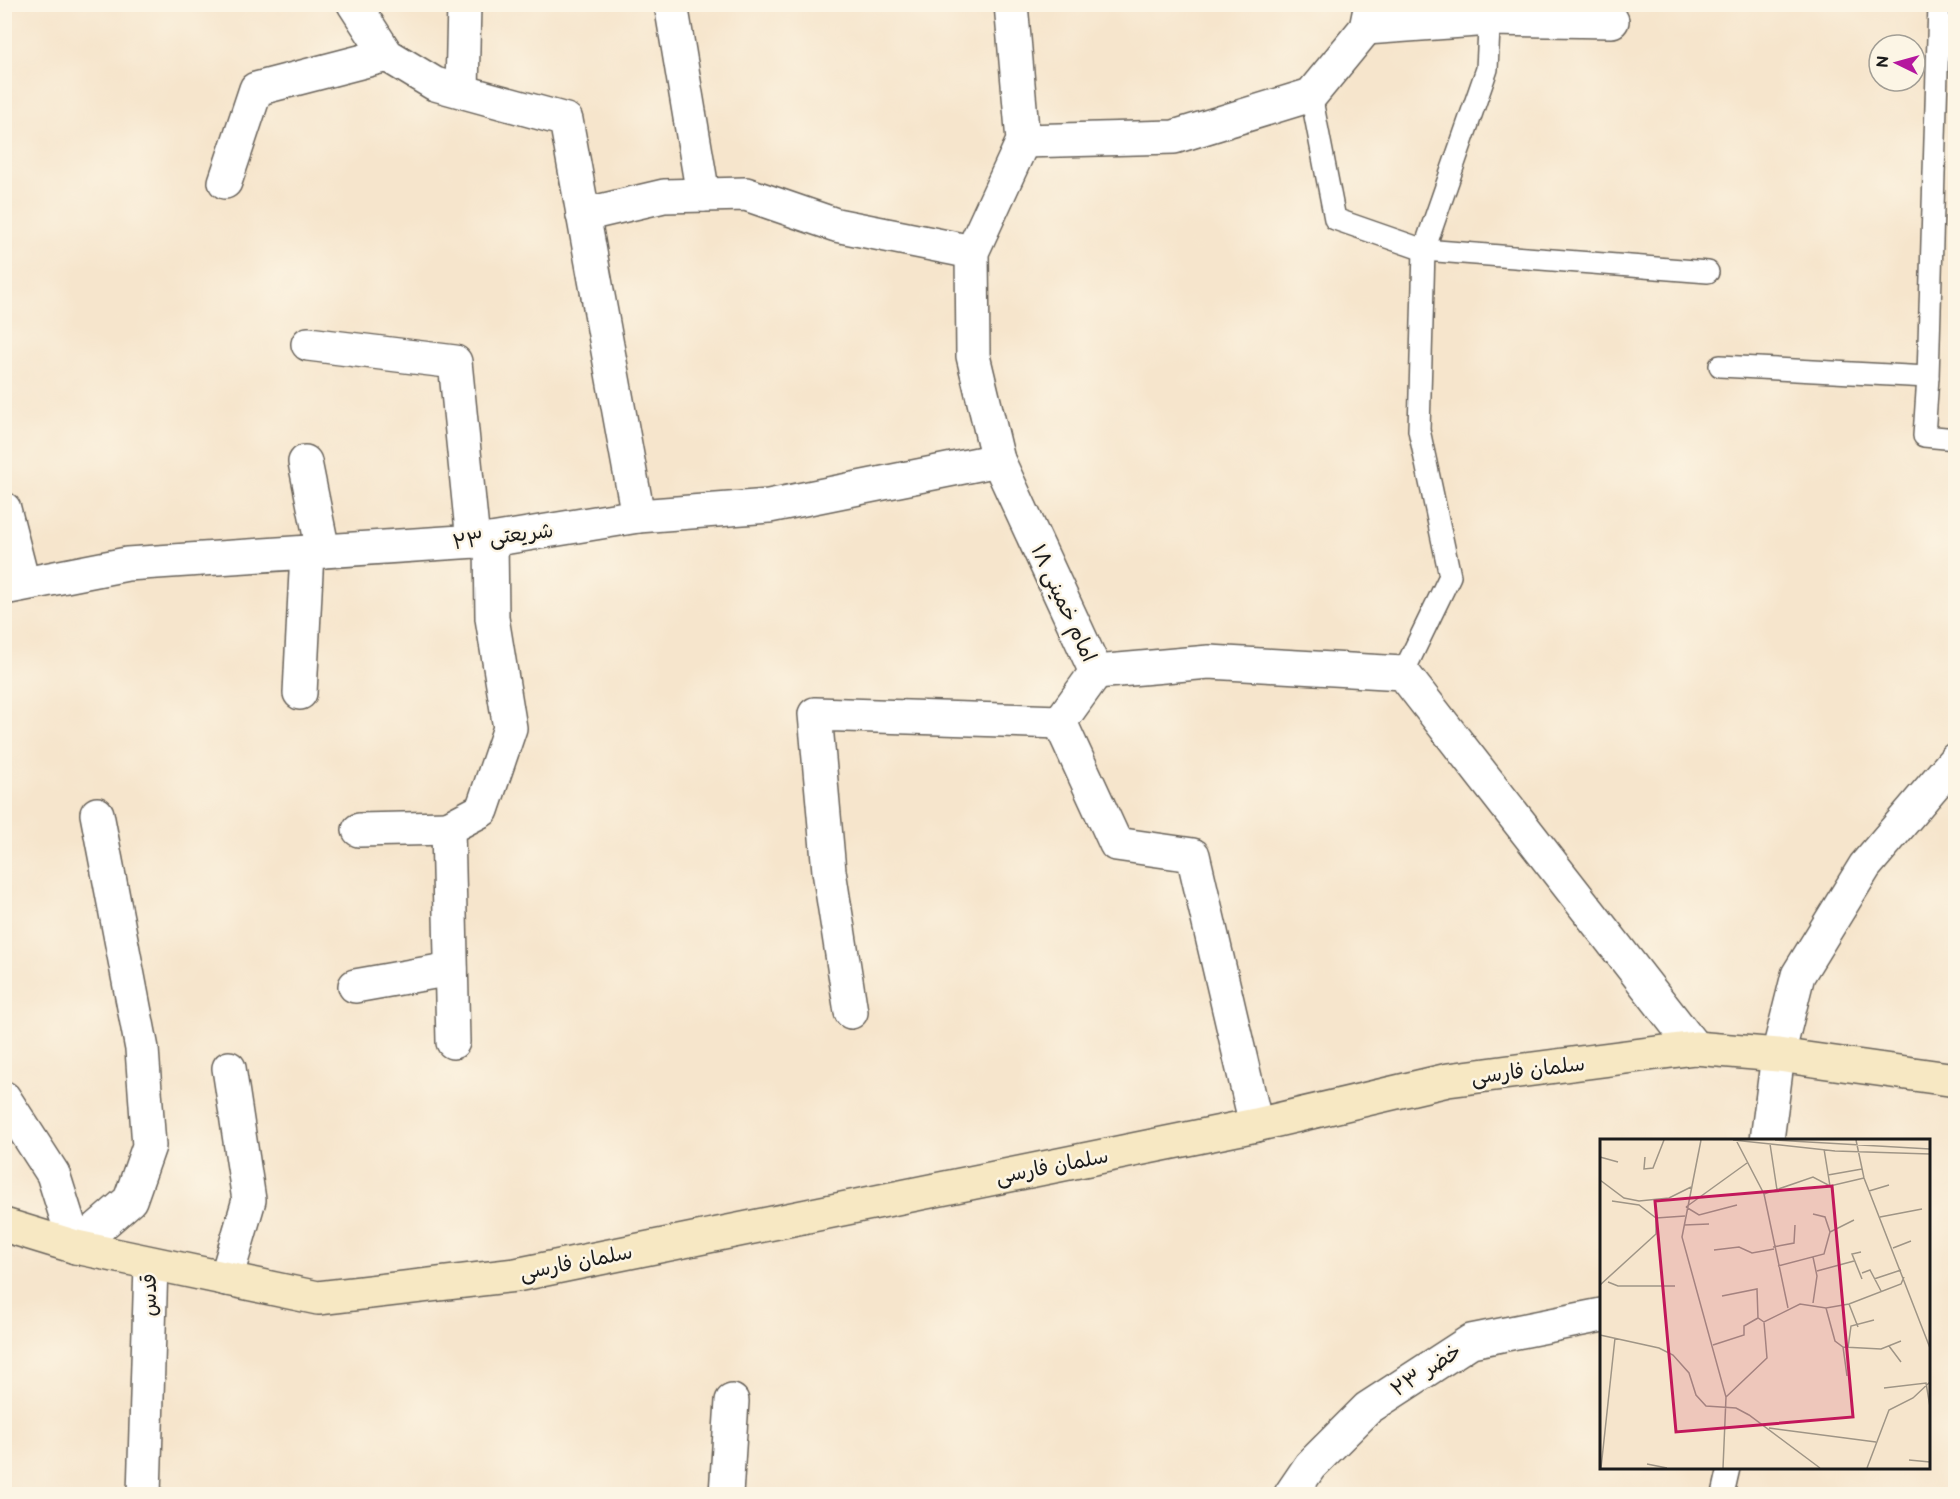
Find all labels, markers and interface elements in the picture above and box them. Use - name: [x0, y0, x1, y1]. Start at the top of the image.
- north arrow: [1867, 33, 1927, 93]
- text: N: [1874, 55, 1894, 69]
- street label: شریعتی ۲۳: [451, 518, 555, 556]
- street label: امام خمینی ۱۸: [1023, 540, 1102, 667]
- street label: سلمان فارسی: [1470, 1051, 1586, 1091]
- inset map: [1600, 1139, 1930, 1469]
- street label: سلمان فارسی: [994, 1143, 1111, 1191]
- street label: سلمان فارسی: [518, 1239, 635, 1287]
- street label: قدس: [137, 1273, 162, 1317]
- street label: خضر ۲۳: [1386, 1338, 1466, 1402]

